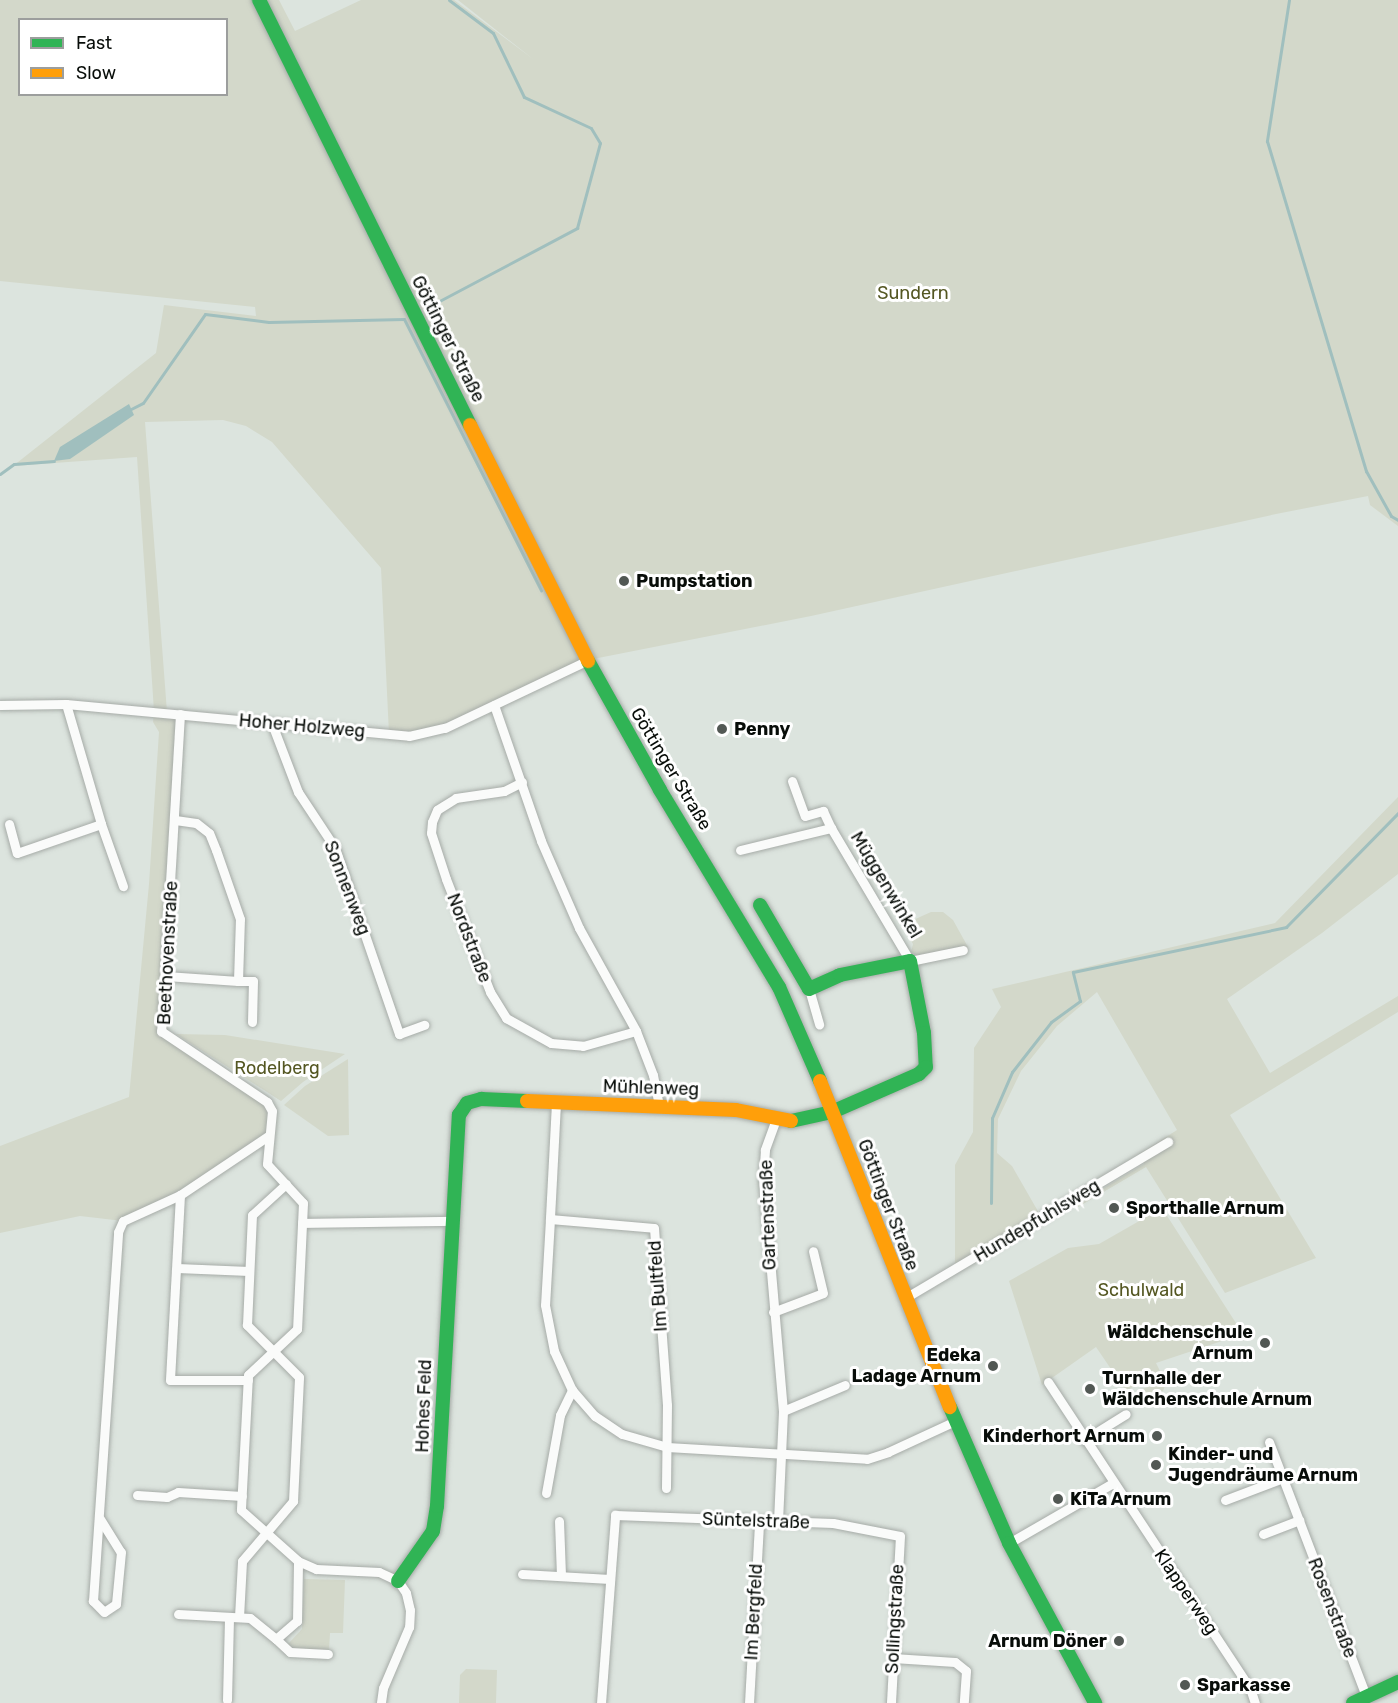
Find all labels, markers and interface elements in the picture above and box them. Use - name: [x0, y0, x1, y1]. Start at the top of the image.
- legend: [18, 18, 228, 96]
- text: Fast: [76, 32, 112, 54]
- text: Slow: [76, 62, 116, 84]
- street label: Göttinger Straße: [407, 272, 489, 406]
- park label: Sundern: [877, 282, 949, 304]
- place label: Pumpstation: [636, 570, 753, 592]
- marker: Pumpstation: [617, 574, 631, 588]
- street label: Göttinger Straße: [626, 704, 716, 834]
- street label: Hoher Holzweg: [238, 710, 366, 742]
- place label: Penny: [734, 718, 790, 740]
- marker: Penny: [715, 722, 729, 736]
- street label: Müggenwinkel: [846, 828, 926, 942]
- street label: Sonnenweg: [319, 838, 375, 938]
- street label: Beethovenstraße: [153, 880, 183, 1026]
- street label: Nordstraße: [442, 890, 496, 986]
- park label: Rodelberg: [234, 1057, 320, 1079]
- street label: Mühlenweg: [602, 1076, 700, 1100]
- street label: Göttinger Straße: [853, 1136, 923, 1274]
- street label: Gartenstraße: [755, 1159, 781, 1271]
- street label: Hundepfuhlsweg: [970, 1175, 1104, 1267]
- place label: Sporthalle Arnum: [1126, 1197, 1285, 1219]
- marker: Sporthalle Arnum: [1107, 1201, 1121, 1215]
- street label: Im Bultfeld: [644, 1240, 672, 1332]
- park label: Schulwald: [1098, 1279, 1184, 1301]
- place label: Wäldchenschule Arnum: [1107, 1322, 1253, 1364]
- marker: Wäldchenschule Arnum: [1258, 1336, 1272, 1350]
- place label: Edeka Ladage Arnum: [851, 1345, 981, 1388]
- street label: Hohes Feld: [412, 1359, 436, 1453]
- marker: Edeka Ladage Arnum: [986, 1359, 1000, 1373]
- place label: Turnhalle der Wäldchenschule Arnum: [1102, 1368, 1312, 1410]
- marker: Turnhalle der Wäldchenschule Arnum: [1083, 1382, 1097, 1396]
- place label: Kinderhort Arnum: [982, 1425, 1145, 1447]
- marker: Kinderhort Arnum: [1150, 1429, 1164, 1443]
- place label: Kinder- und Jugendräume Arnum: [1168, 1444, 1358, 1486]
- marker: Kinder- und Jugendräume Arnum: [1149, 1458, 1163, 1472]
- place label: KiTa Arnum: [1070, 1488, 1172, 1510]
- marker: KiTa Arnum: [1051, 1492, 1065, 1506]
- street label: Süntelstraße: [702, 1508, 810, 1534]
- street label: Klapperweg: [1150, 1545, 1222, 1639]
- street label: Rosenstraße: [1303, 1555, 1361, 1661]
- street label: Im Bergfeld: [741, 1563, 767, 1661]
- street label: Sollingstraße: [881, 1564, 909, 1674]
- place label: Arnum Döner: [988, 1630, 1107, 1652]
- marker: Arnum Döner: [1112, 1634, 1126, 1648]
- place label: Sparkasse: [1197, 1674, 1291, 1696]
- marker: Sparkasse: [1178, 1678, 1192, 1692]

